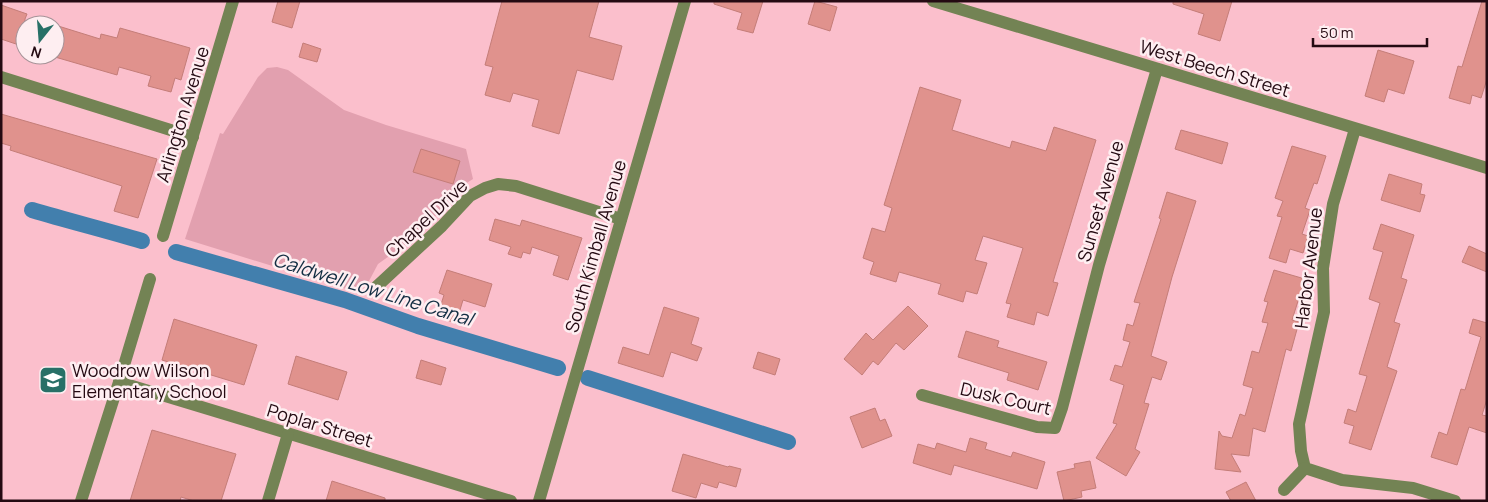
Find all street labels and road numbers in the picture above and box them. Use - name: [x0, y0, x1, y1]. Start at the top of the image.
- street label: West Beech Street: [1137, 34, 1293, 102]
- street label: Arlington Avenue: [150, 43, 214, 185]
- street label: Sunset Avenue: [1071, 138, 1129, 264]
- street label: South Kimball Avenue: [559, 157, 631, 335]
- street label: Chapel Drive: [380, 174, 472, 262]
- street label: Harbor Avenue: [1289, 206, 1327, 330]
- street label: Dusk Court: [958, 376, 1054, 420]
- street label: Poplar Street: [264, 398, 376, 452]

